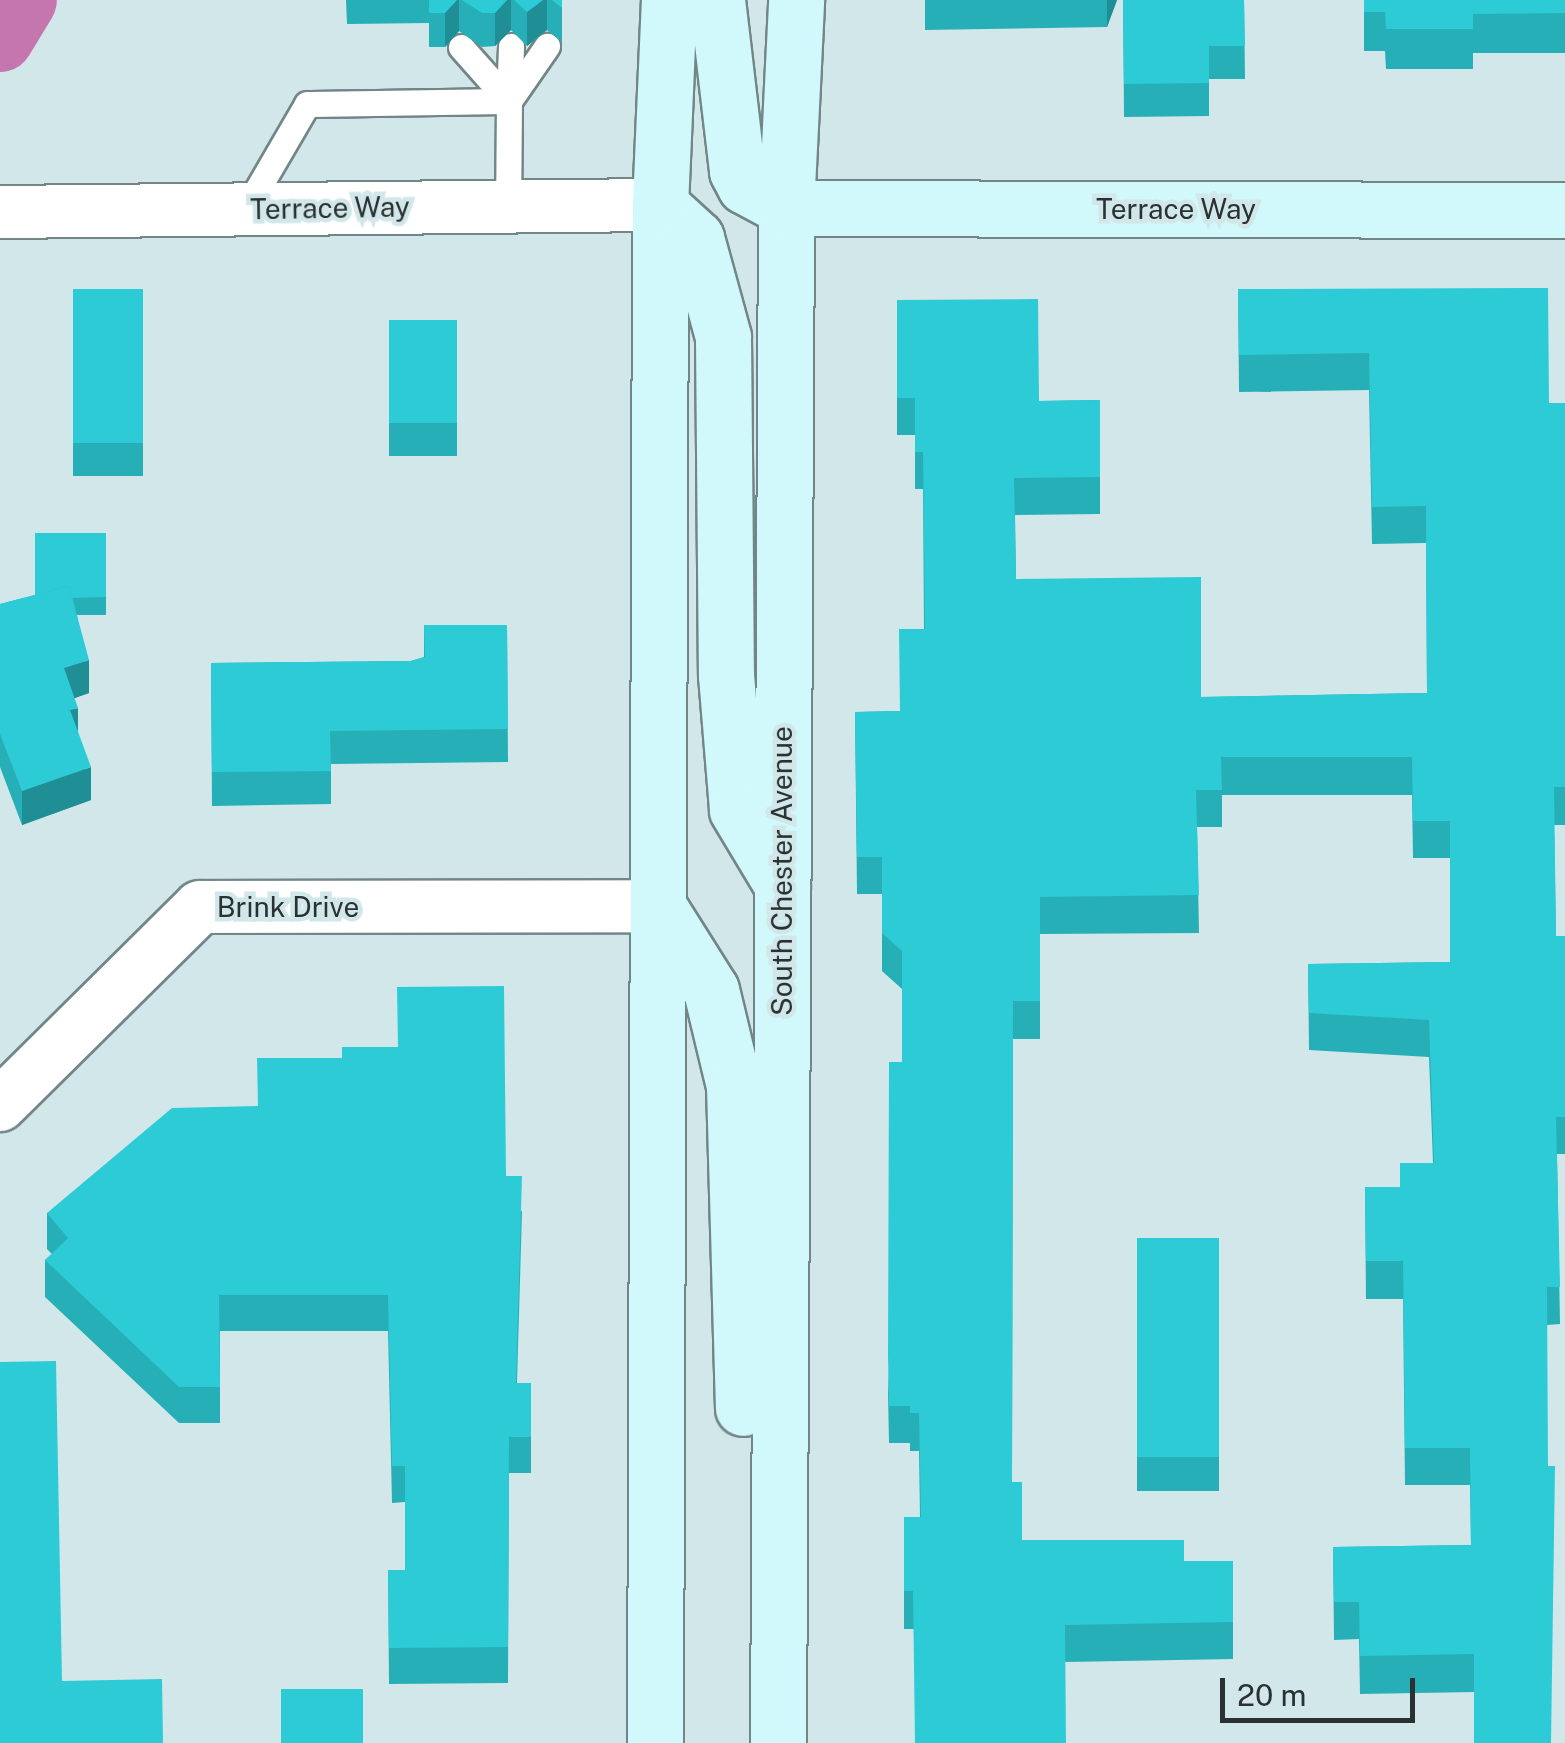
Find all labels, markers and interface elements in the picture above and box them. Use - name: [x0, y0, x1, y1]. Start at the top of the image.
- street label: Terrace Way: [249, 190, 411, 226]
- street label: Terrace Way: [1096, 192, 1256, 226]
- street label: South Chester Avenue: [765, 726, 799, 1016]
- street label: Brink Drive: [217, 890, 359, 924]
- scale bar: [1225, 1658, 1420, 1720]
- text: 20 m: [1237, 1677, 1306, 1713]

